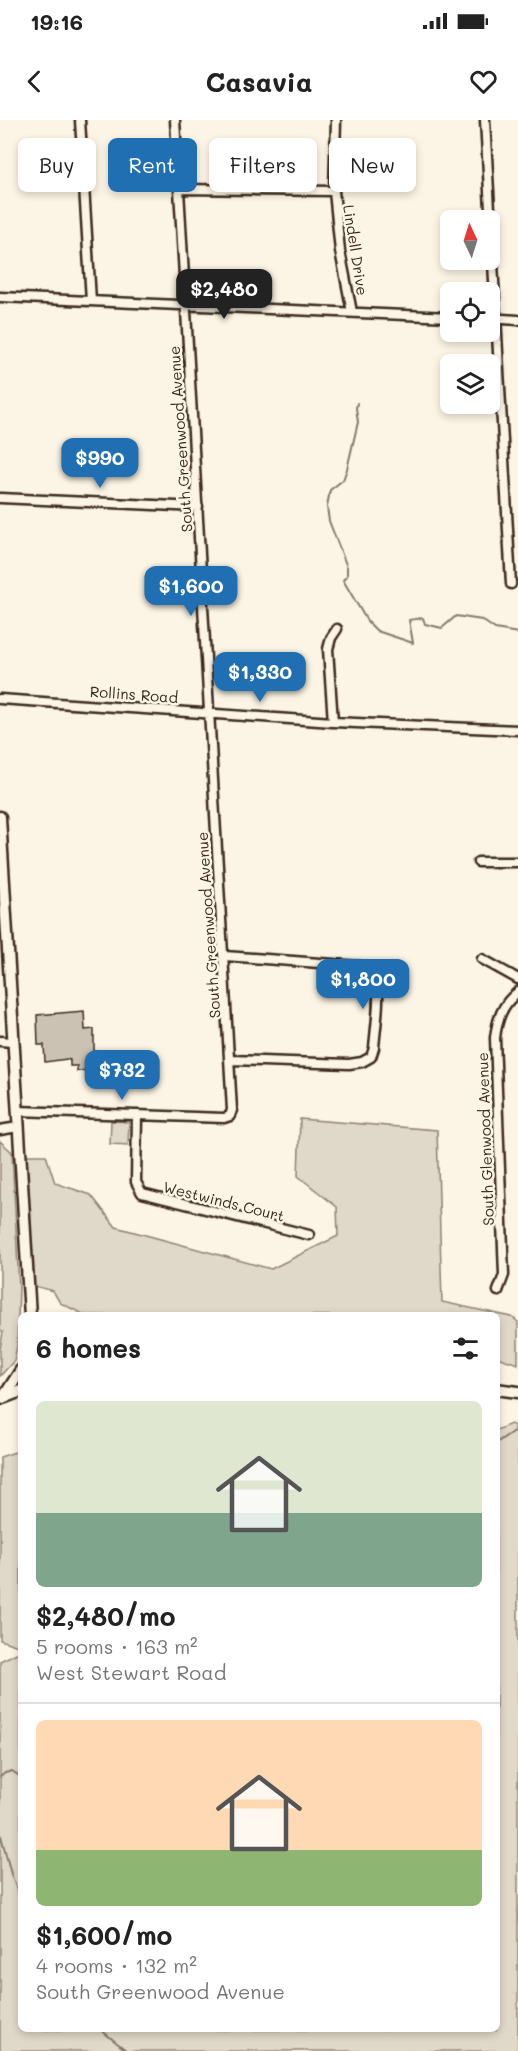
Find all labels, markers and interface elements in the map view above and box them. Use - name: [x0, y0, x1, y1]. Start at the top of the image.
- text: 19:16: [30, 7, 83, 36]
- text: Casavia: [205, 64, 313, 99]
- icon: back: [18, 65, 51, 98]
- icon: heart: [467, 65, 500, 98]
- chip: Buy: [18, 138, 96, 192]
- chip: Rent: [108, 138, 197, 192]
- chip: Filters: [209, 138, 317, 192]
- chip: New: [329, 138, 416, 192]
- street label: Lindell Drive: [339, 203, 373, 297]
- north arrow: [440, 210, 500, 270]
- map controls: [440, 210, 500, 414]
- pin: $2,480: [175, 269, 273, 320]
- text: $2,480: [190, 275, 258, 301]
- button: locate: [440, 282, 500, 342]
- street label: South Greenwood Avenue: [164, 345, 196, 533]
- button: layers: [440, 354, 500, 414]
- pin: $990: [64, 438, 136, 489]
- text: $990: [75, 444, 125, 470]
- pin: $1,600: [142, 566, 240, 617]
- text: $1,600: [158, 572, 224, 598]
- pin: $1,330: [211, 652, 309, 703]
- text: $1,330: [228, 658, 292, 684]
- street label: Rollins Road: [89, 681, 179, 707]
- street label: South Greenwood Avenue: [192, 831, 224, 1019]
- pin: $1,800: [314, 959, 412, 1010]
- text: $1,800: [330, 965, 396, 991]
- pin: $732: [86, 1050, 158, 1101]
- street label: South Glenwood Avenue: [472, 1052, 498, 1226]
- text: $732: [99, 1056, 145, 1082]
- street label: Westwinds Court: [161, 1176, 287, 1226]
- text: 6 homes: [36, 1331, 141, 1365]
- icon: filters: [449, 1332, 482, 1365]
- icon: home: [205, 1440, 313, 1548]
- text: $2,480/mo: [36, 1599, 176, 1633]
- text: 5 rooms · 163 m²: [36, 1633, 198, 1659]
- text: West Stewart Road: [36, 1659, 226, 1685]
- icon: home: [205, 1759, 313, 1867]
- text: $1,600/mo: [36, 1918, 172, 1952]
- text: 4 rooms · 132 m²: [36, 1952, 197, 1978]
- text: South Greenwood Avenue: [36, 1978, 285, 2004]

